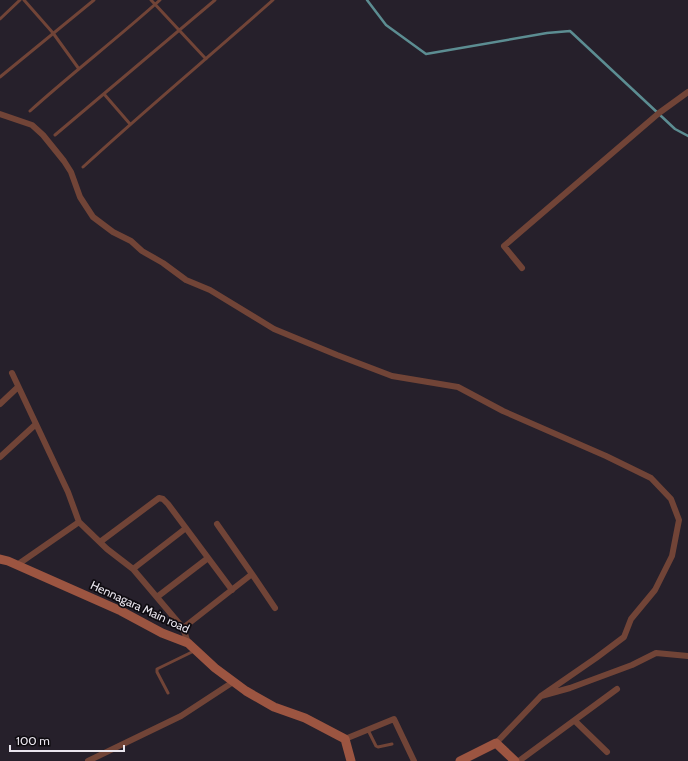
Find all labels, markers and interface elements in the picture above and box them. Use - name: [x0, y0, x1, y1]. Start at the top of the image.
- street label: Hennagara Main road: [88, 577, 192, 636]
- scale bar: [10, 727, 124, 753]
- text: 100 m: [16, 733, 50, 748]

